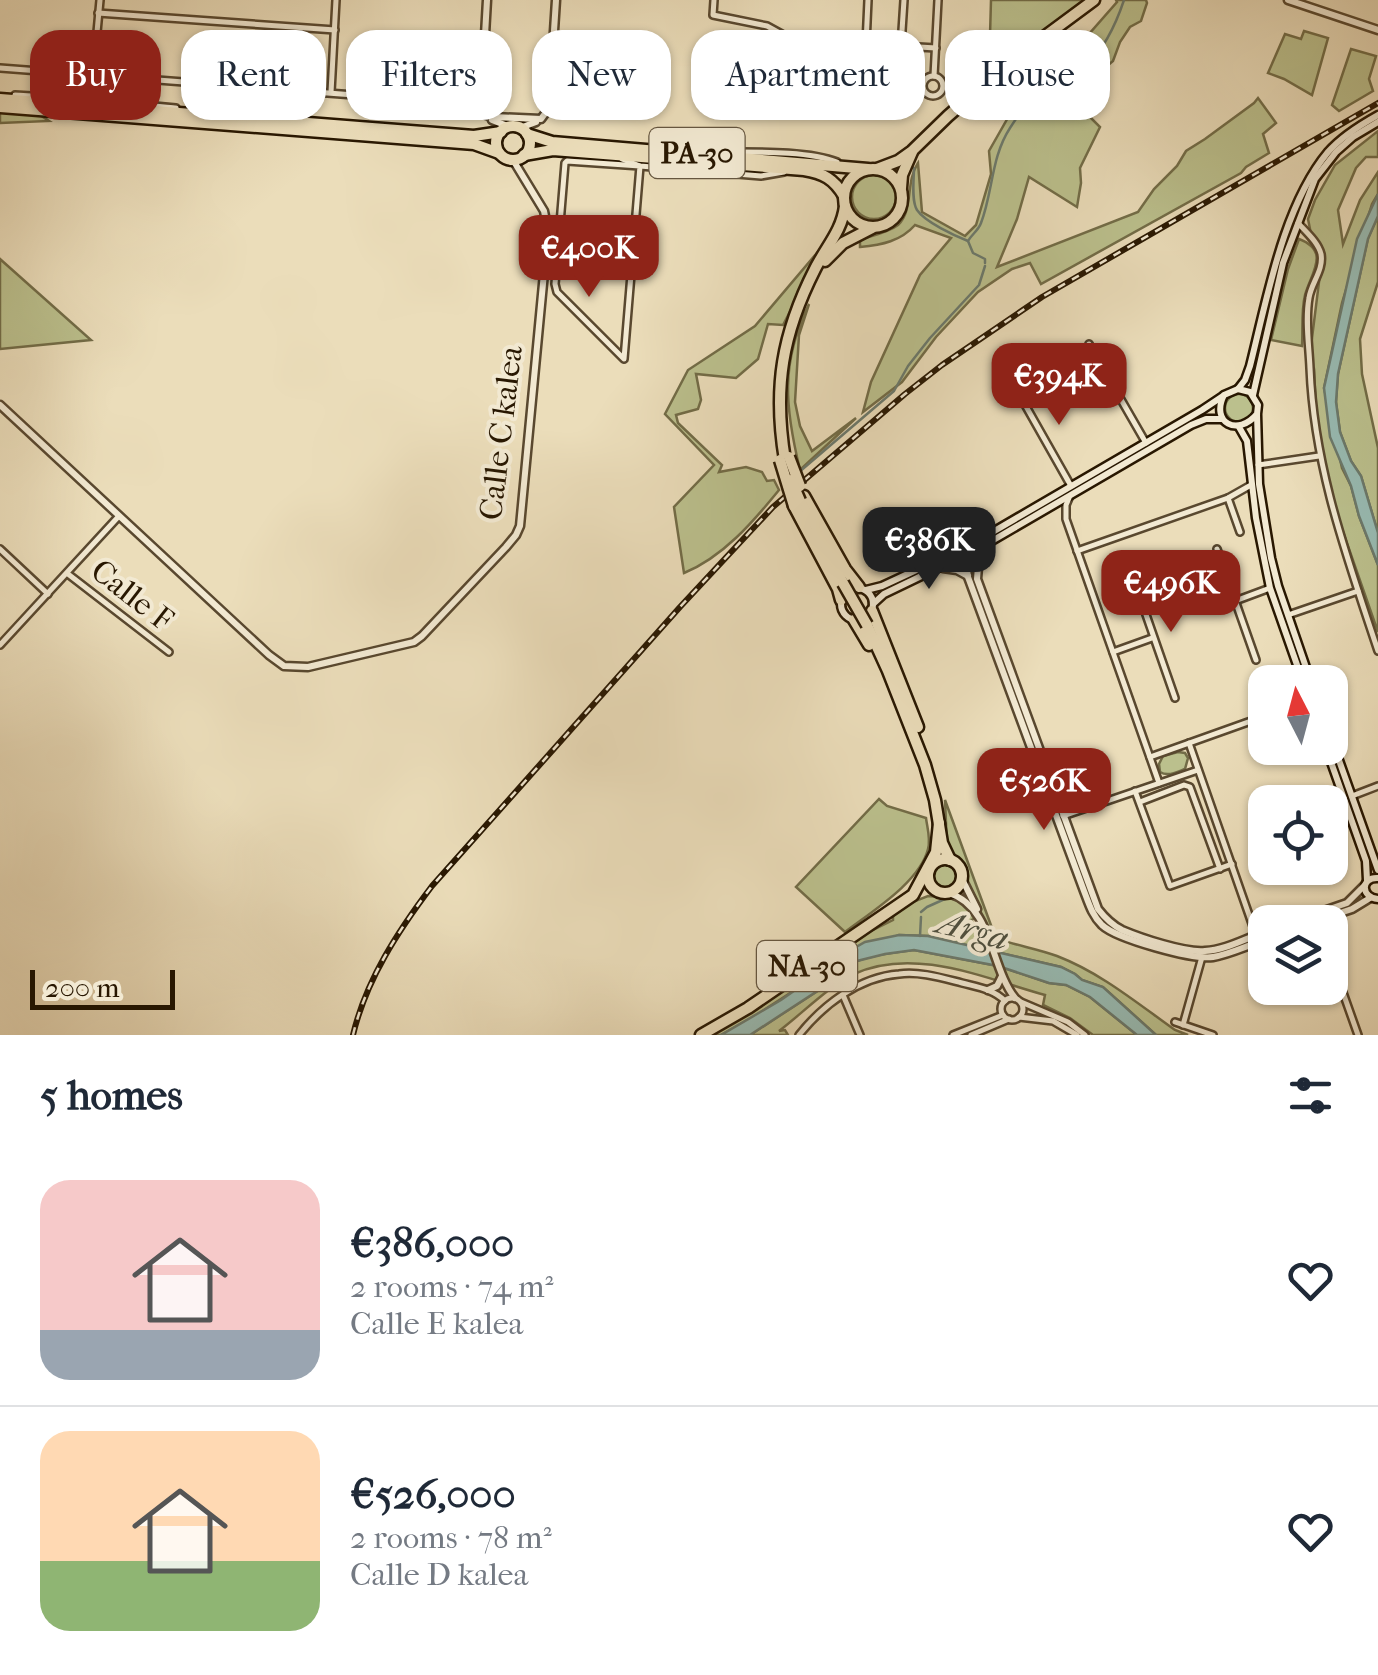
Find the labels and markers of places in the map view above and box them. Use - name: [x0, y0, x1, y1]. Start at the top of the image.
- pin: €400K: [519, 215, 659, 300]
- pin: €394K: [989, 343, 1129, 428]
- pin: €386K: [859, 507, 999, 592]
- pin: €496K: [1101, 550, 1241, 635]
- pin: €526K: [974, 748, 1114, 833]

